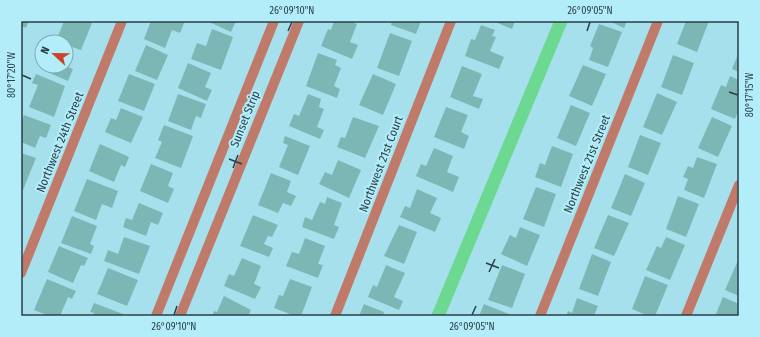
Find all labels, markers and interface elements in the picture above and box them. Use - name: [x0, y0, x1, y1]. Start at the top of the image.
- text: 26°09'10"N: [270, 5, 314, 17]
- text: 26°09'05"N: [567, 5, 613, 17]
- north arrow: [34, 34, 74, 74]
- text: N: [38, 45, 52, 56]
- text: 80°17'20"W: [6, 52, 18, 98]
- text: 80°17'15"W: [744, 72, 756, 117]
- street label: Sunset Strip: [227, 89, 263, 149]
- street label: Northwest 24th Street: [33, 90, 87, 194]
- street label: Northwest 21st Street: [561, 113, 613, 215]
- street label: Northwest 21st Court: [356, 114, 406, 214]
- text: 26°09'10"N: [152, 321, 196, 333]
- text: 26°09'05"N: [449, 321, 495, 333]

